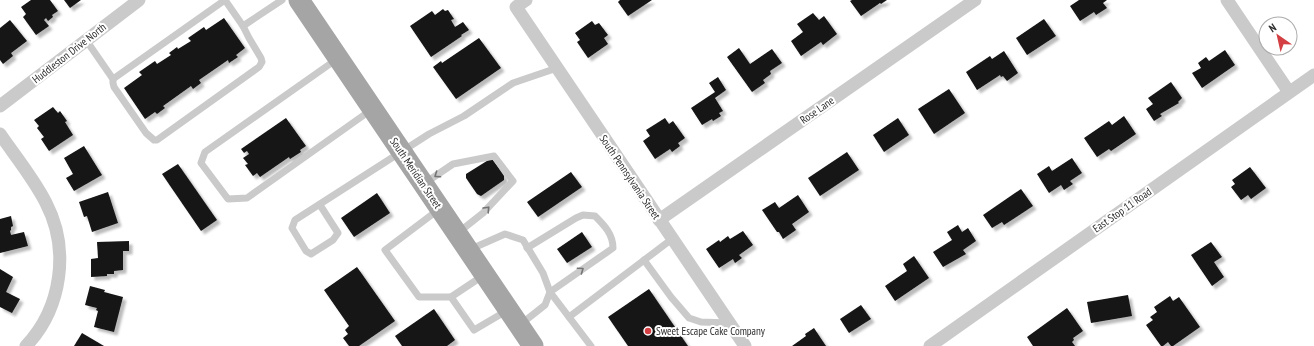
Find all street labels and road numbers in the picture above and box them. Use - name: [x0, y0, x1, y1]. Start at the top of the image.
- street label: Huddleston Drive North: [29, 20, 109, 86]
- street label: Rose Lane: [797, 93, 837, 127]
- street label: South Pennsylvania Street: [596, 132, 664, 222]
- street label: South Meridian Street: [387, 135, 445, 211]
- street label: East Stop 11 Road: [1090, 184, 1154, 235]

